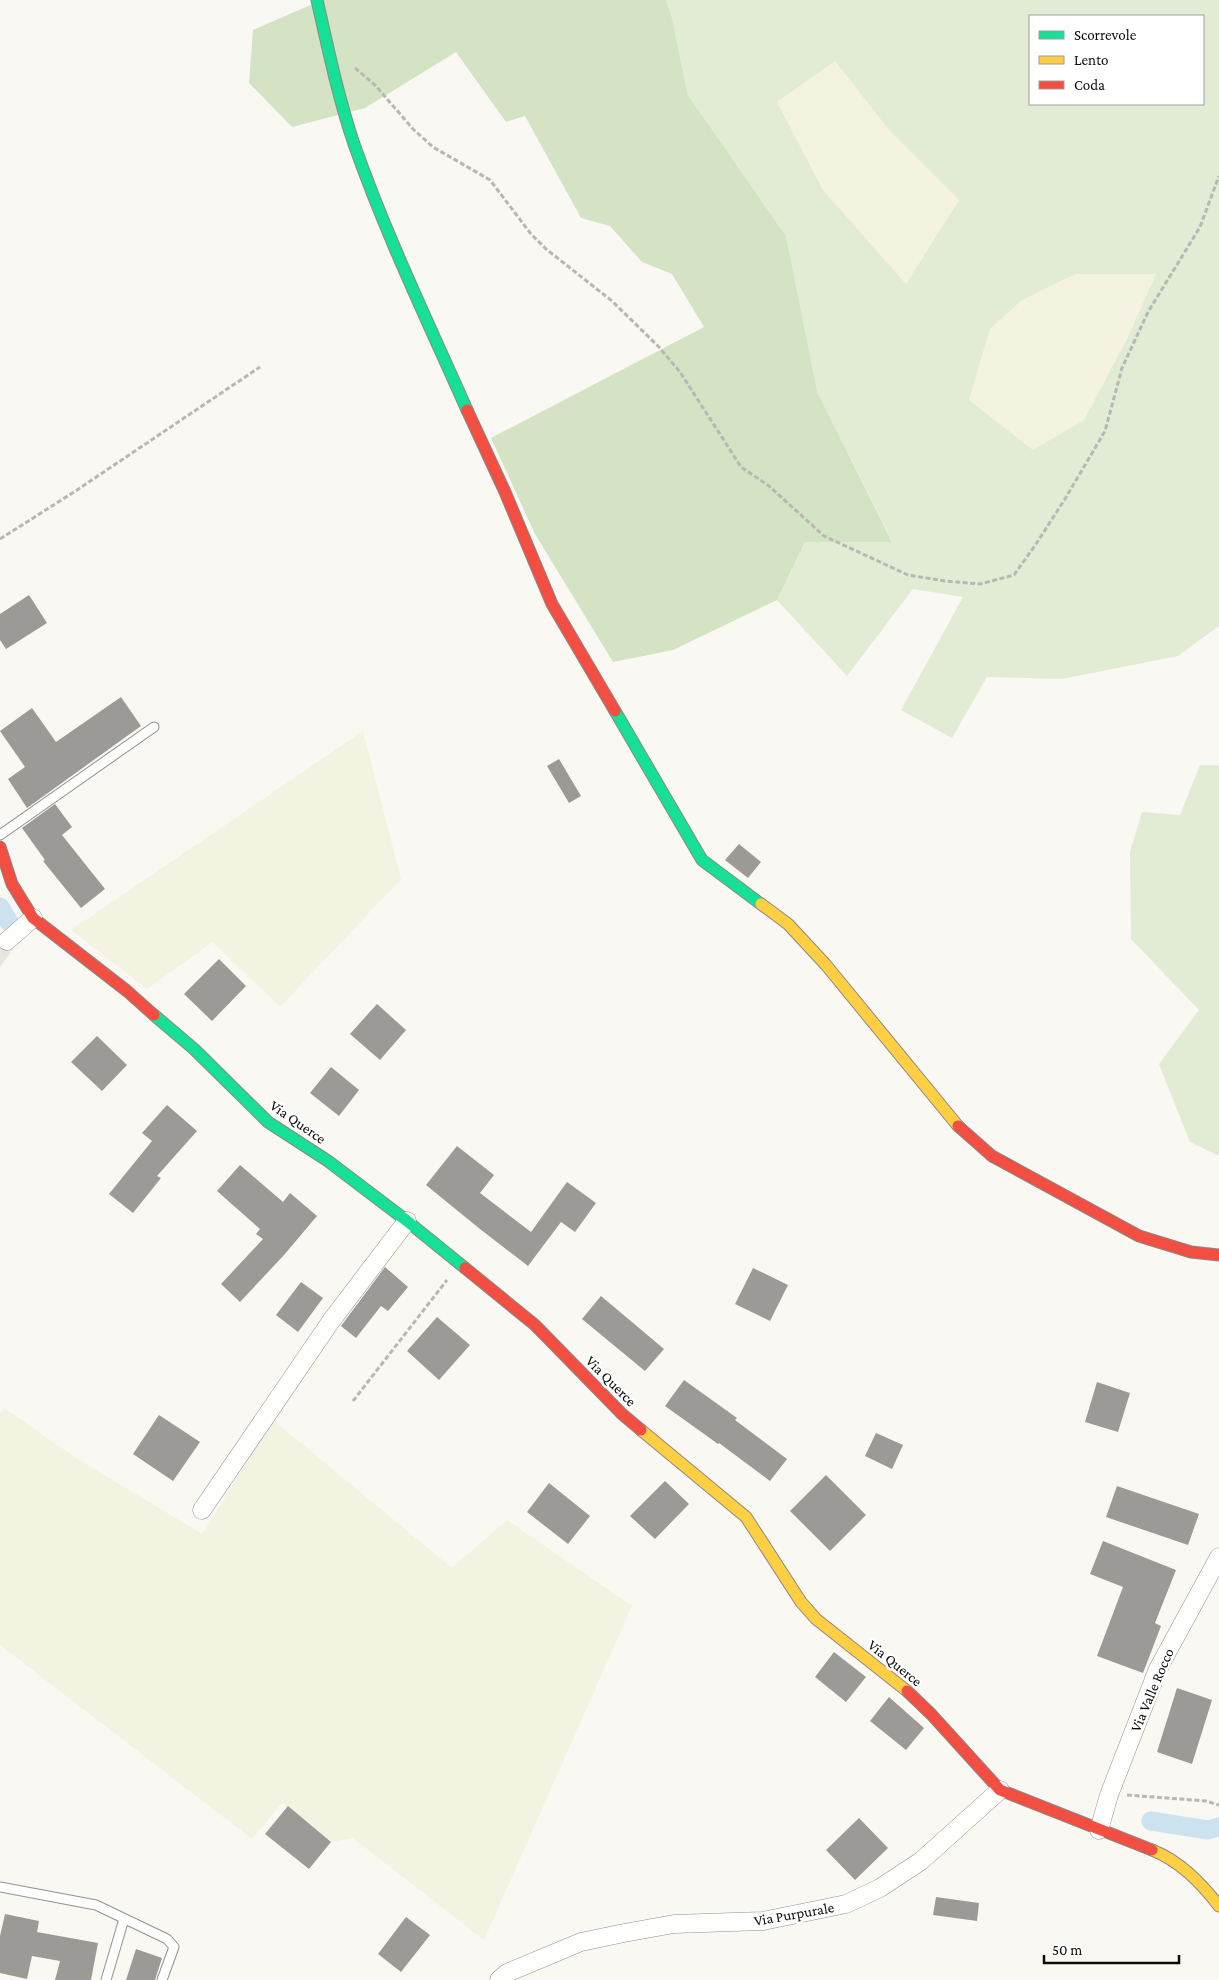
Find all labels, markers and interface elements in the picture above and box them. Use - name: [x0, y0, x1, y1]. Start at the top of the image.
- legend: [1029, 15, 1204, 105]
- text: Scorrevole: [1074, 27, 1137, 43]
- text: Lento: [1074, 52, 1108, 68]
- text: Coda: [1074, 77, 1105, 93]
- street label: Via Querce: [267, 1097, 329, 1147]
- street label: Via Querce: [583, 1353, 640, 1410]
- street label: Via Querce: [865, 1637, 925, 1690]
- street label: Via Valle Rocco: [1127, 1646, 1177, 1734]
- street label: Via Purpurale: [753, 1899, 836, 1930]
- scale bar: [1044, 1932, 1179, 1964]
- text: 50 m: [1052, 1942, 1082, 1958]

